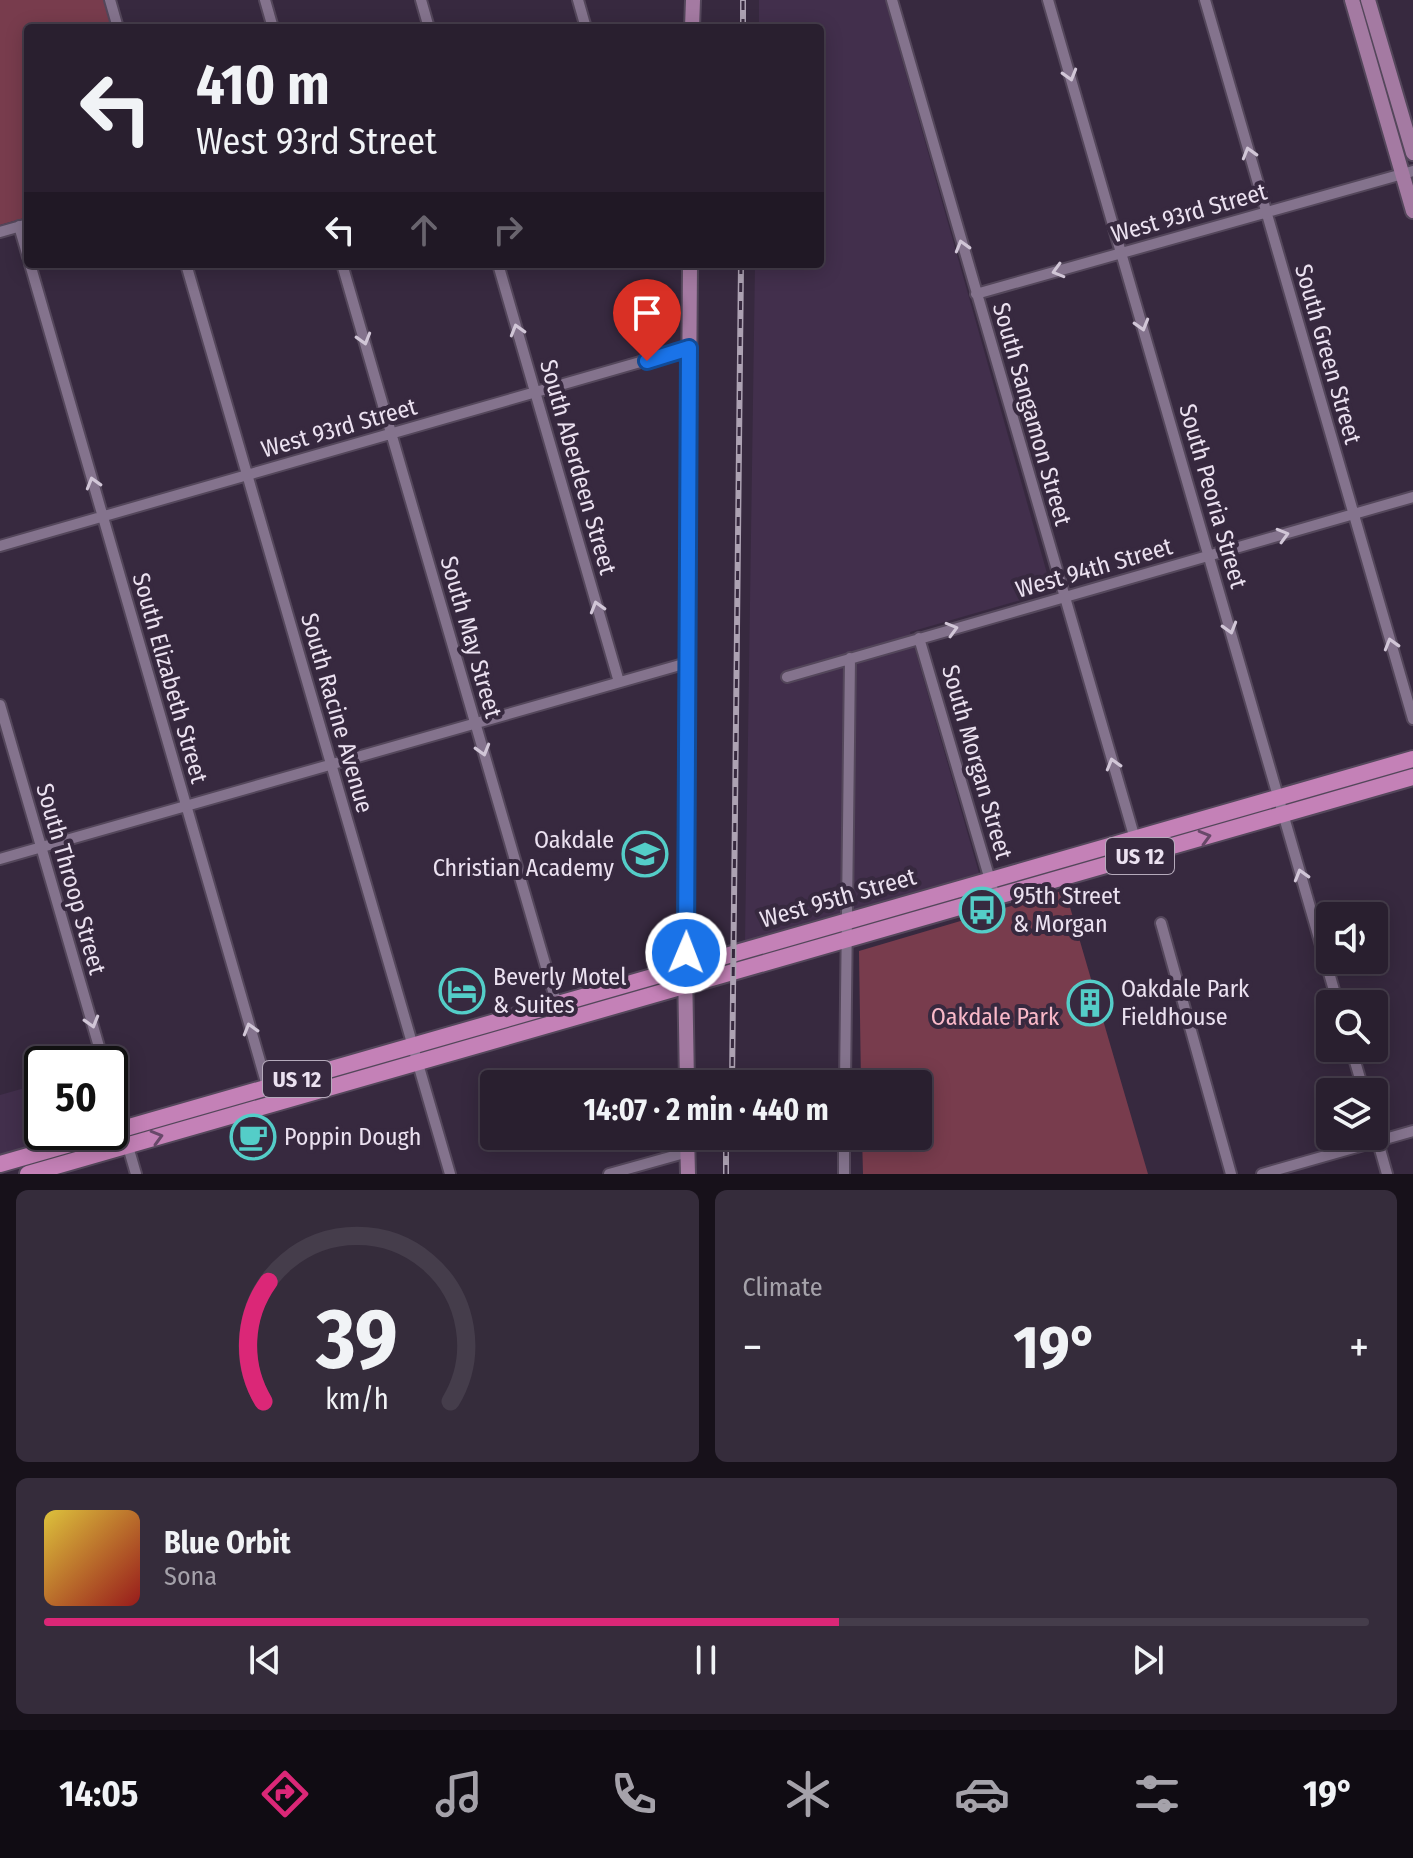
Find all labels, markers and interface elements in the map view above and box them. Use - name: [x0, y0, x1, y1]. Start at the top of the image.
- text: 410 m: [196, 52, 330, 119]
- icon: left: [64, 56, 168, 160]
- one-way arrow: [1061, 67, 1077, 81]
- text: West 93rd Street: [196, 120, 437, 164]
- one-way arrow: [1242, 146, 1258, 160]
- street label: West 93rd Street: [1108, 177, 1270, 249]
- icon: left: [318, 208, 362, 252]
- icon: ahead: [402, 208, 446, 252]
- icon: right: [486, 208, 530, 252]
- one-way arrow: [955, 239, 971, 253]
- street label: South Green Street: [1289, 261, 1367, 447]
- one-way arrow: [1051, 262, 1065, 278]
- pin: [613, 279, 681, 361]
- icon: arrive: [625, 291, 669, 335]
- street label: South Sangamon Street: [987, 299, 1077, 529]
- one-way arrow: [1133, 317, 1149, 331]
- one-way arrow: [510, 324, 526, 338]
- one-way arrow: [354, 331, 371, 345]
- street label: South Aberdeen Street: [534, 356, 622, 578]
- street label: West 93rd Street: [258, 392, 420, 464]
- street label: South Peoria Street: [1173, 401, 1253, 591]
- one-way arrow: [86, 476, 102, 490]
- one-way arrow: [1275, 528, 1289, 544]
- street label: West 94th Street: [1012, 532, 1176, 604]
- street label: South May Street: [435, 553, 508, 721]
- street label: South Elizabeth Street: [127, 570, 213, 786]
- one-way arrow: [590, 600, 607, 614]
- street label: South Racine Avenue: [295, 610, 379, 816]
- one-way arrow: [1221, 621, 1237, 635]
- one-way arrow: [944, 622, 958, 638]
- one-way arrow: [1384, 638, 1400, 652]
- street label: South Morgan Street: [936, 662, 1018, 863]
- one-way arrow: [474, 742, 490, 756]
- one-way arrow: [1106, 758, 1122, 772]
- street label: South Throop Street: [30, 780, 112, 978]
- place label: Oakdale Christian Academy: [433, 826, 614, 882]
- school or university icon: Oakdale Christian Academy: [621, 830, 669, 878]
- one-way arrow: [1198, 830, 1211, 847]
- road number: US 12: [1106, 838, 1174, 874]
- street label: West 95th Street: [757, 862, 919, 934]
- one-way arrow: [1294, 869, 1310, 883]
- place label: 95th Street & Morgan: [1013, 882, 1121, 938]
- bus stop icon: 95th Street & Morgan: [958, 886, 1006, 934]
- map controls: [1316, 902, 1388, 1150]
- button: sound: [1316, 902, 1388, 974]
- position arrow: [644, 911, 728, 995]
- place label: Beverly Motel & Suites: [493, 963, 627, 1019]
- hotel icon: Beverly Motel & Suites: [438, 967, 486, 1015]
- place label: Oakdale Park Fieldhouse: [1121, 975, 1250, 1031]
- building icon: Oakdale Park Fieldhouse: [1066, 979, 1114, 1027]
- button: search: [1316, 990, 1388, 1062]
- park label: Oakdale Park: [931, 1003, 1060, 1031]
- one-way arrow: [83, 1014, 99, 1028]
- one-way arrow: [243, 1022, 259, 1036]
- speed limit sign: 50: [24, 1046, 128, 1150]
- road number: US 12: [263, 1061, 331, 1097]
- button: layers: [1316, 1078, 1388, 1150]
- text: 14:07 · 2 min · 440 m: [583, 1092, 829, 1128]
- cafe icon: Poppin Dough: [229, 1113, 277, 1161]
- place label: Poppin Dough: [284, 1123, 421, 1151]
- one-way arrow: [150, 1130, 163, 1146]
- text: Climate: [743, 1272, 823, 1303]
- text: 39: [315, 1290, 398, 1390]
- text: 19°: [1013, 1312, 1098, 1384]
- text: −: [743, 1321, 762, 1374]
- text: +: [1349, 1321, 1369, 1374]
- text: km/h: [325, 1382, 389, 1417]
- text: Blue Orbit: [164, 1525, 290, 1561]
- text: Sona: [164, 1561, 217, 1592]
- icon: previous: [243, 1638, 287, 1682]
- icon: pause: [684, 1638, 728, 1682]
- icon: next: [1126, 1638, 1170, 1682]
- icon: directions: [257, 1766, 313, 1822]
- icon: music: [431, 1766, 487, 1822]
- icon: phone: [606, 1766, 662, 1822]
- icon: climate: [780, 1766, 836, 1822]
- icon: car: [954, 1766, 1010, 1822]
- icon: filters: [1129, 1766, 1185, 1822]
- text: 14:05: [59, 1772, 138, 1816]
- text: 19°: [1303, 1772, 1354, 1816]

